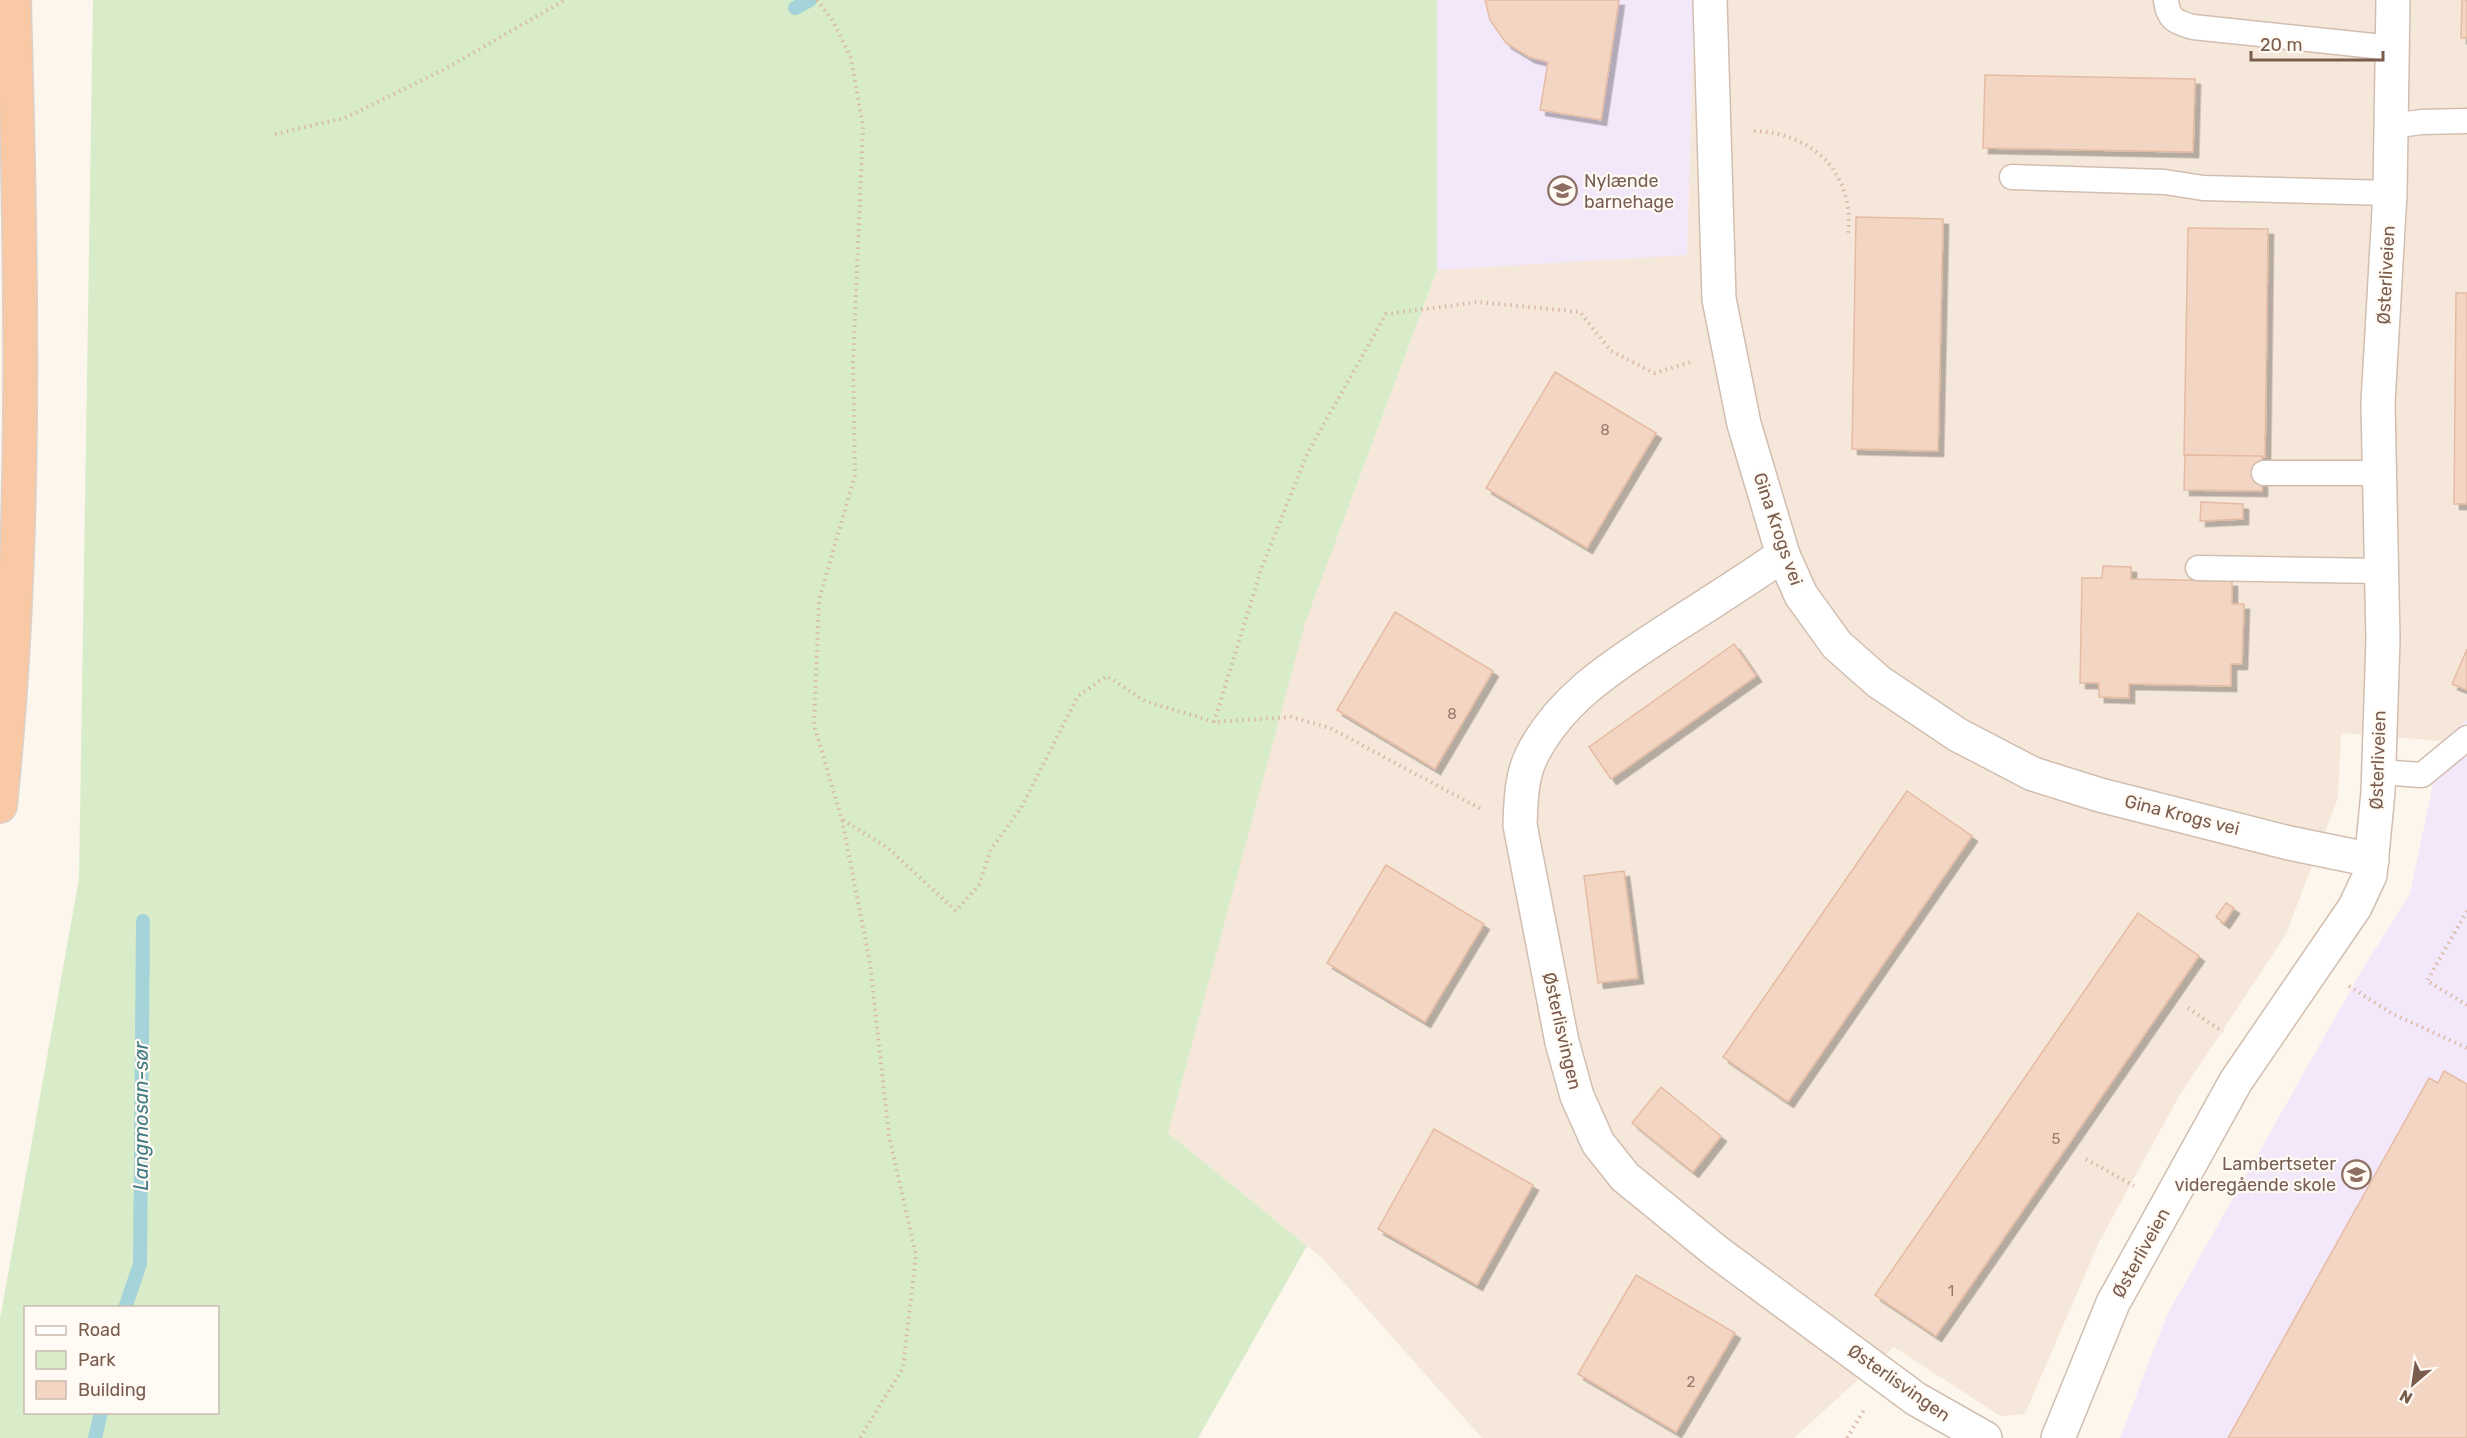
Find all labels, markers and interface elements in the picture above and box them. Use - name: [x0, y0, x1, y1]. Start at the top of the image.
- scale bar: [2251, 24, 2383, 62]
- text: 20 m: [2260, 34, 2302, 56]
- place label: Nylænde barnehage: [1584, 170, 1674, 213]
- school or university icon: Nylænde barnehage: [1547, 175, 1579, 207]
- street label: Østerliveien: [2372, 225, 2400, 325]
- house number: 8: [1600, 421, 1610, 439]
- street label: Gina Krogs vei: [1748, 470, 1808, 588]
- house number: 8: [1447, 705, 1457, 723]
- street label: Østerliveien: [2365, 710, 2391, 810]
- street label: Gina Krogs vei: [2122, 790, 2242, 840]
- street label: Østerlisvingen: [1538, 970, 1586, 1092]
- water label: Langmosan-sør: [129, 1040, 153, 1190]
- house number: 5: [2052, 1130, 2061, 1148]
- place label: Lambertseter videregående skole: [2174, 1153, 2336, 1196]
- school or university icon: Lambertseter videregående skole: [2341, 1158, 2373, 1190]
- street label: Østerliveien: [2107, 1204, 2175, 1302]
- house number: 1: [1948, 1282, 1954, 1300]
- legend: [24, 1306, 219, 1414]
- text: Road: [78, 1319, 121, 1341]
- street label: Østerlisvingen: [1844, 1340, 1954, 1426]
- text: Park: [78, 1349, 116, 1371]
- north arrow: [2383, 1354, 2443, 1414]
- house number: 2: [1687, 1373, 1696, 1391]
- text: Building: [78, 1379, 146, 1401]
- text: N: [2396, 1386, 2416, 1408]

